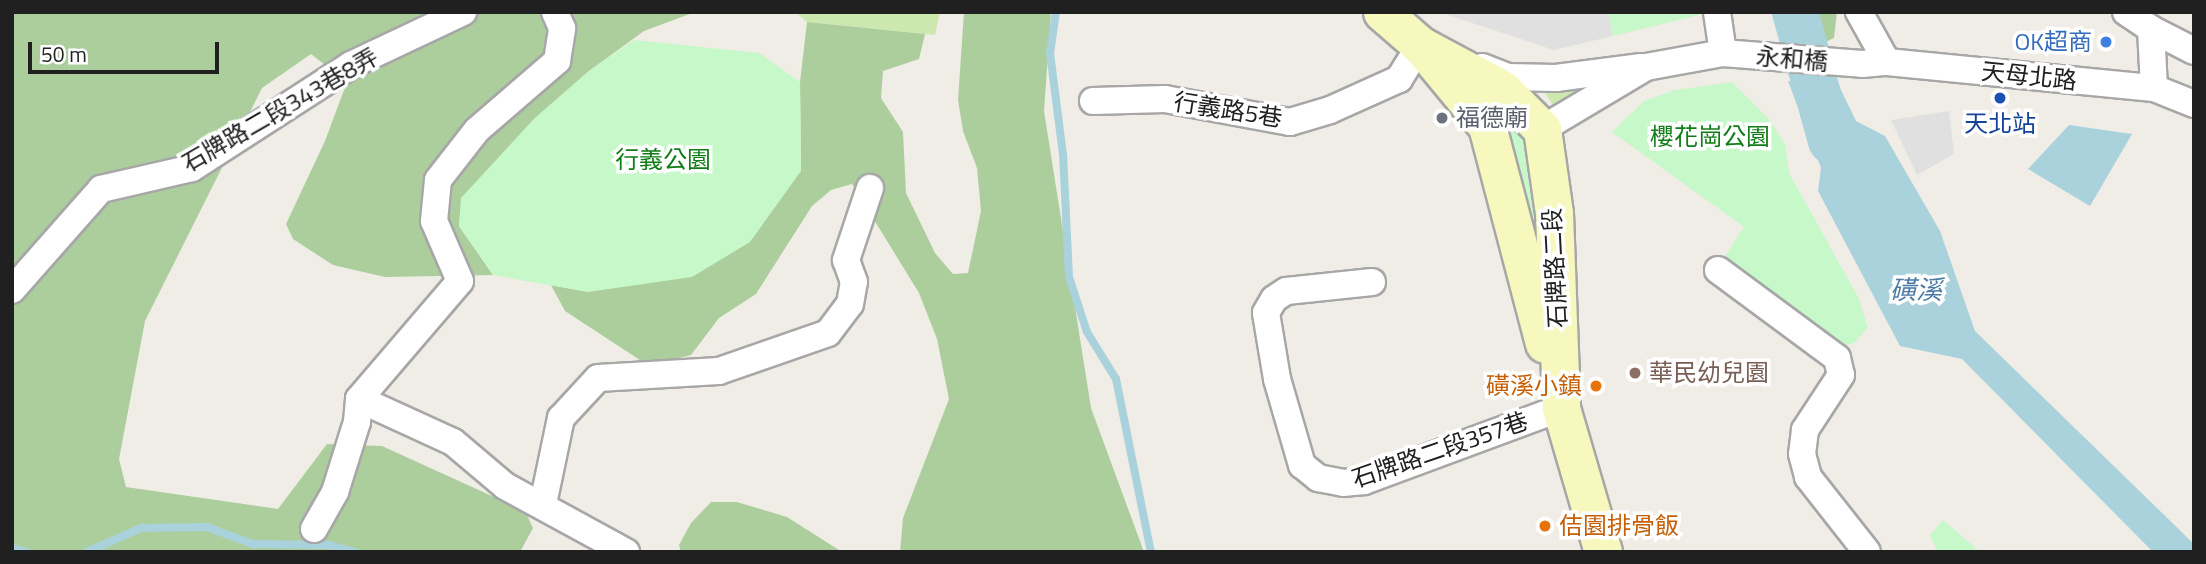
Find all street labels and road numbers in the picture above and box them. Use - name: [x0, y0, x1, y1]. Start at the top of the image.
- street label: 石牌路二段343巷8弄: [177, 42, 383, 178]
- street label: 永和橋: [1755, 42, 1829, 76]
- street label: 天母北路: [1980, 57, 2078, 95]
- street label: 行義路5巷: [1172, 87, 1284, 133]
- street label: 石牌路二段: [1537, 207, 1573, 329]
- street label: 石牌路二段357巷: [1348, 406, 1532, 494]

